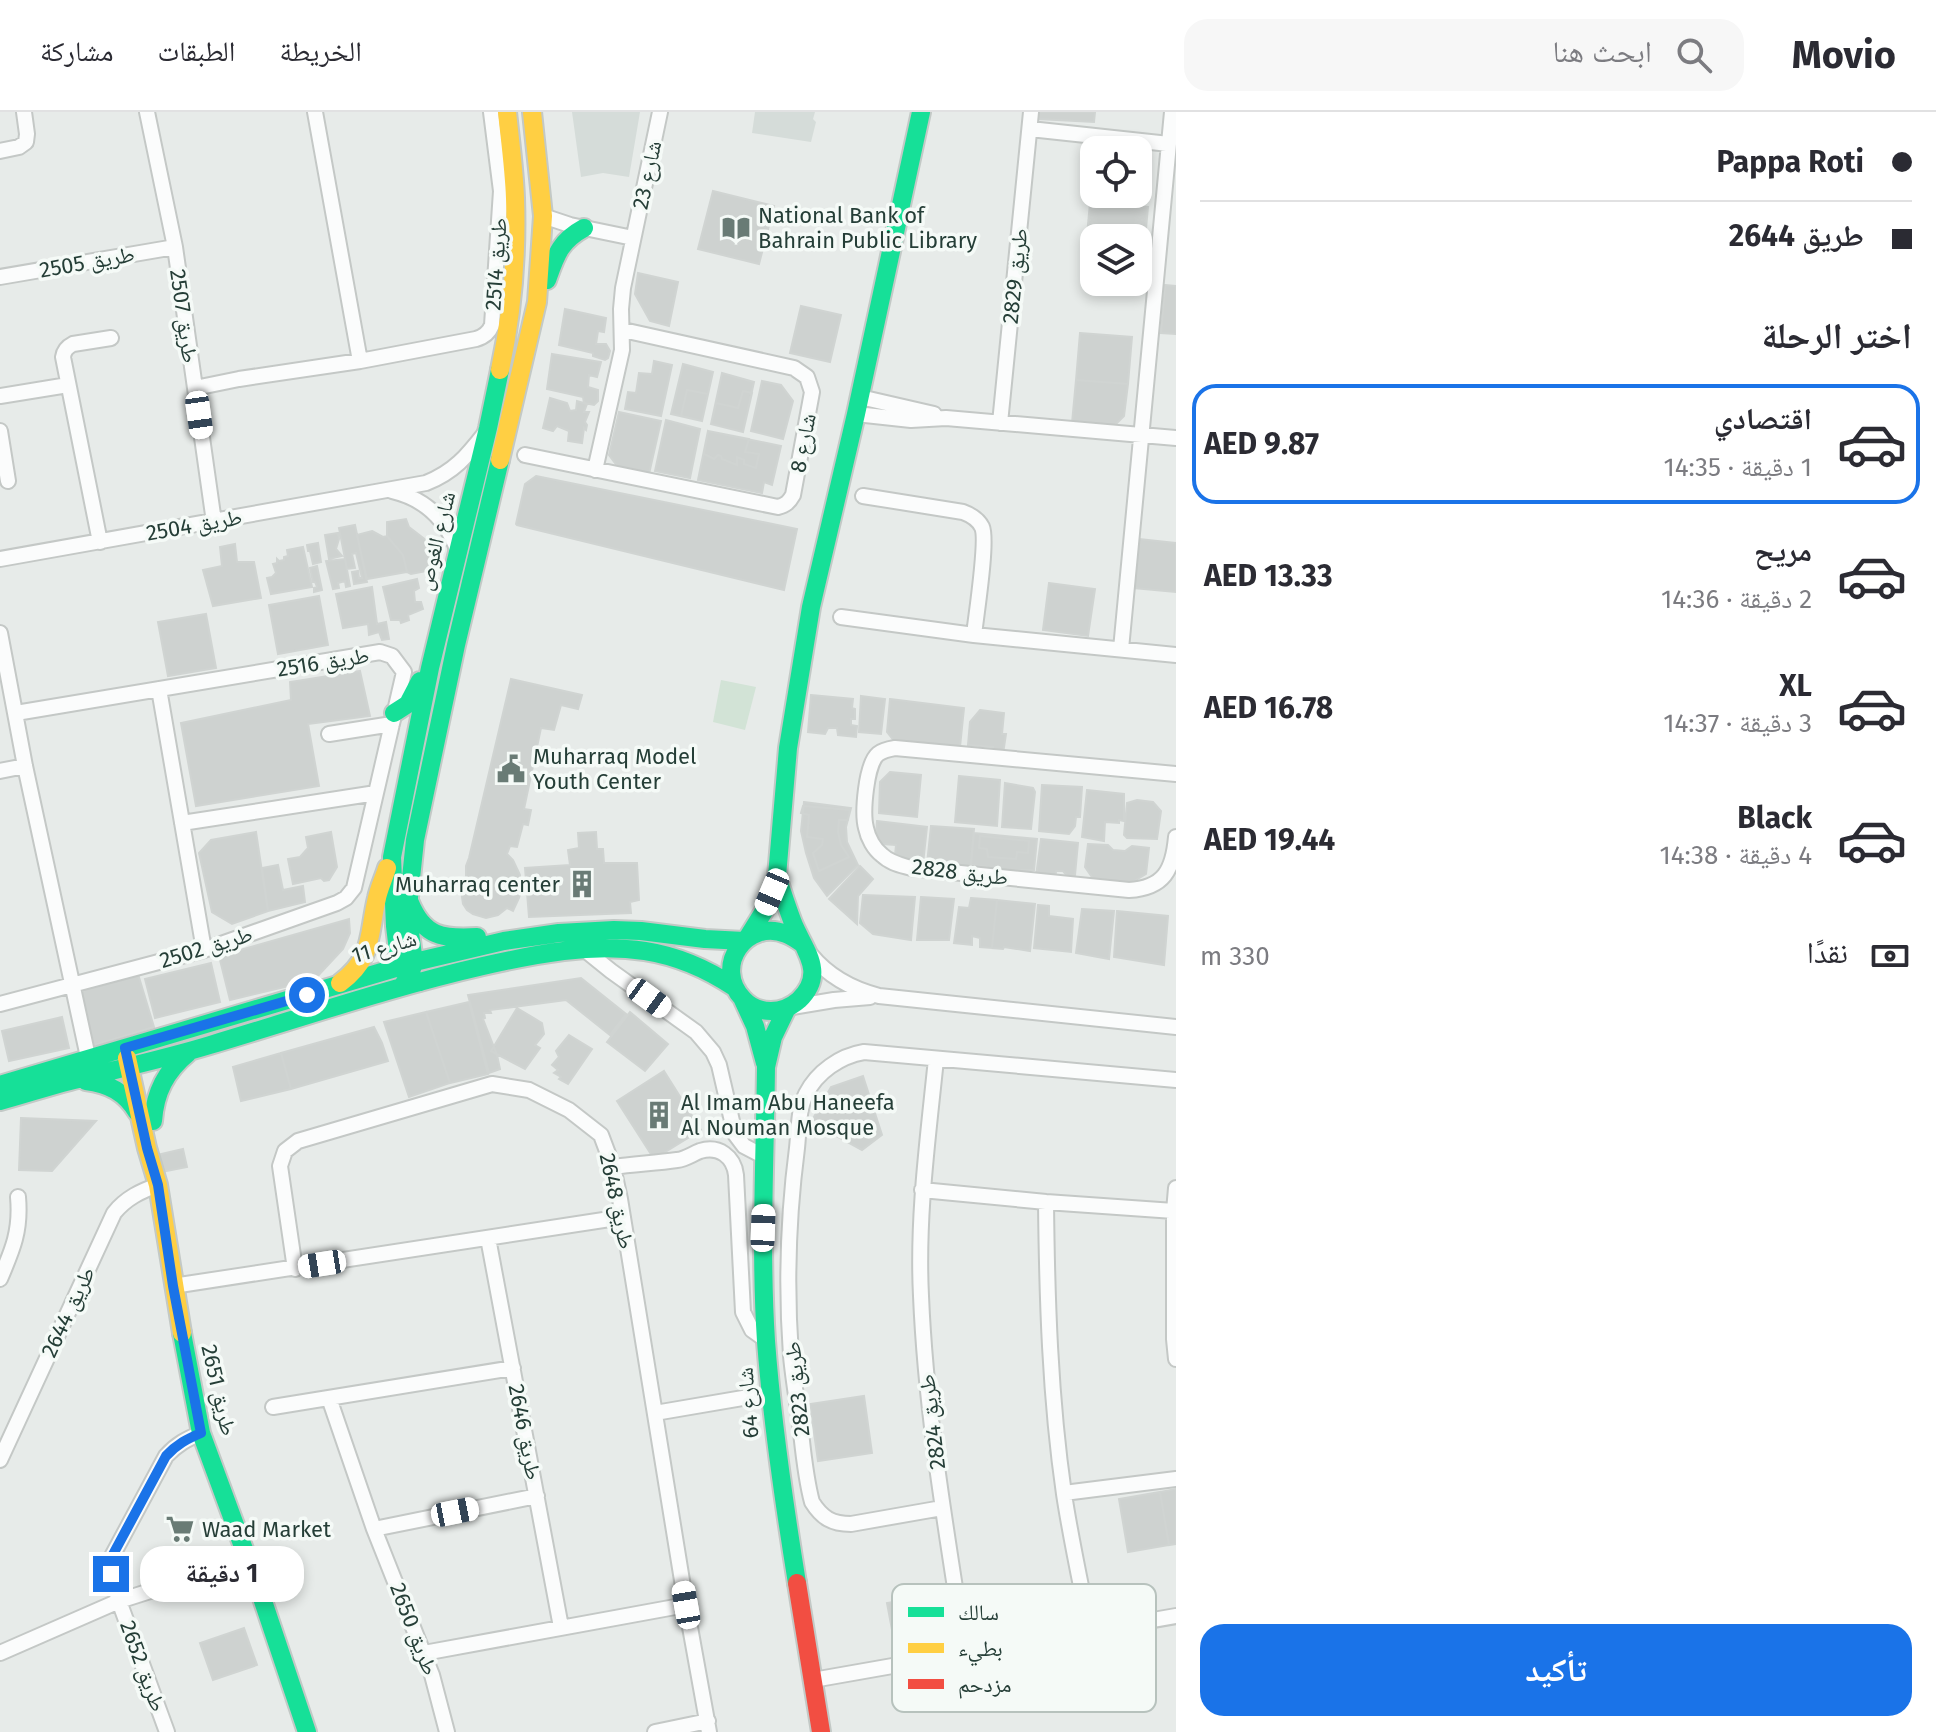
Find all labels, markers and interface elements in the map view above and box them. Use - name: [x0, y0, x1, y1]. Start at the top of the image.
- search box: [1184, 19, 1744, 91]
- text: Movio: [1792, 32, 1896, 78]
- icon: search: [1672, 33, 1716, 77]
- text: ابحث هنا: [1552, 34, 1652, 70]
- text: مشاركة: [40, 35, 114, 68]
- text: الطبقات: [158, 35, 235, 68]
- text: الخريطة: [279, 35, 362, 68]
- map controls: [1080, 136, 1152, 296]
- button: locate: [1080, 136, 1152, 208]
- street label: شارع 23: [627, 138, 667, 212]
- text: Pappa Roti: [1716, 144, 1864, 180]
- place label: National Bank of Bahrain Public Library: [758, 202, 977, 254]
- library icon: National Bank of Bahrain Public Library: [721, 213, 751, 243]
- street label: طريق 2514: [479, 217, 513, 311]
- text: طريق 2644: [1729, 218, 1864, 254]
- button: layers: [1080, 224, 1152, 296]
- street label: طريق 2829: [997, 227, 1033, 325]
- street label: طريق 2505: [37, 240, 137, 284]
- street label: طريق 2507: [164, 267, 204, 365]
- text: اختر الرحلة: [1761, 314, 1912, 358]
- car: [184, 390, 214, 440]
- text: اقتصادي: [1714, 401, 1812, 437]
- icon: car: [1836, 408, 1908, 480]
- street label: شارع 8: [784, 411, 822, 475]
- text: AED 9.87: [1204, 426, 1319, 462]
- text: 1 دقيقة · 14:35: [1663, 452, 1812, 483]
- street label: شارع الغوص: [411, 489, 461, 593]
- street label: طريق 2504: [144, 503, 244, 547]
- text: مريح: [1754, 533, 1812, 569]
- icon: car: [1836, 540, 1908, 612]
- text: AED 13.33: [1204, 558, 1333, 594]
- text: 2 دقيقة · 14:36: [1661, 584, 1812, 615]
- street label: طريق 2516: [275, 641, 371, 683]
- text: XL: [1779, 668, 1812, 704]
- icon: car: [1836, 672, 1908, 744]
- text: AED 16.78: [1204, 690, 1333, 726]
- text: 3 دقيقة · 14:37: [1663, 708, 1812, 739]
- place label: Muharraq Model Youth Center: [533, 743, 697, 795]
- public building icon: Muharraq Model Youth Center: [496, 754, 526, 784]
- text: Black: [1737, 800, 1812, 836]
- icon: car: [1836, 804, 1908, 876]
- text: AED 19.44: [1204, 822, 1335, 858]
- text: 4 دقيقة · 14:38: [1660, 840, 1812, 871]
- street label: طريق 2828: [910, 853, 1010, 891]
- car: [752, 865, 792, 919]
- building icon: Muharraq center: [567, 869, 597, 899]
- place label: Muharraq center: [395, 871, 560, 898]
- street label: طريق 2502: [156, 920, 256, 974]
- street label: شارع 11: [348, 925, 420, 969]
- icon: cash: [1868, 934, 1912, 978]
- text: نقدًا: [1807, 935, 1848, 971]
- text: 330 m: [1200, 941, 1270, 972]
- car: [623, 974, 675, 1022]
- route start: [289, 977, 325, 1013]
- place label: Al Imam Abu Haneefa Al Nouman Mosque: [681, 1089, 895, 1141]
- building icon: Al Imam Abu Haneefa Al Nouman Mosque: [644, 1100, 674, 1130]
- street label: طريق 2648: [594, 1151, 640, 1251]
- car: [750, 1204, 776, 1252]
- car: [296, 1248, 348, 1280]
- street label: طريق 2644: [35, 1262, 101, 1362]
- street label: طريق 2823: [779, 1340, 815, 1438]
- street label: طريق 2651: [195, 1342, 243, 1438]
- street label: شارع 64: [731, 1366, 765, 1440]
- street label: طريق 2824: [913, 1373, 951, 1471]
- street label: طريق 2646: [502, 1382, 548, 1482]
- car: [429, 1496, 481, 1528]
- supermarket icon: Waad Market: [165, 1514, 195, 1544]
- place label: Waad Market: [202, 1516, 331, 1543]
- callout: 1 دقيقة: [139, 1546, 303, 1602]
- route end: [93, 1556, 129, 1592]
- text: 1 دقيقة: [186, 1558, 258, 1589]
- street label: طريق 2650: [384, 1579, 444, 1679]
- car: [670, 1579, 702, 1631]
- legend: [892, 1584, 1156, 1712]
- text: سالك: [958, 1599, 999, 1626]
- street label: طريق 2652: [114, 1617, 172, 1715]
- button: تأكيد: [1200, 1624, 1912, 1716]
- text: بطيء: [958, 1635, 1003, 1666]
- text: مزدحم: [958, 1671, 1012, 1699]

